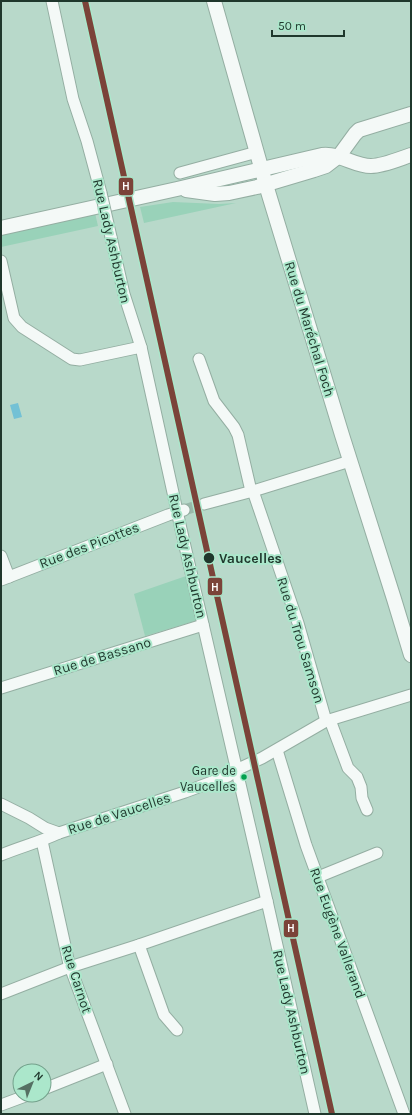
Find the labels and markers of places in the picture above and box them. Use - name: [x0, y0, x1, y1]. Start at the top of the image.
- place label: Vaucelles: [219, 550, 282, 567]
- marker: Vaucelles: [202, 551, 216, 565]
- place label: Gare de Vaucelles: [180, 763, 236, 794]
- marker: Gare de Vaucelles: [239, 772, 249, 782]

